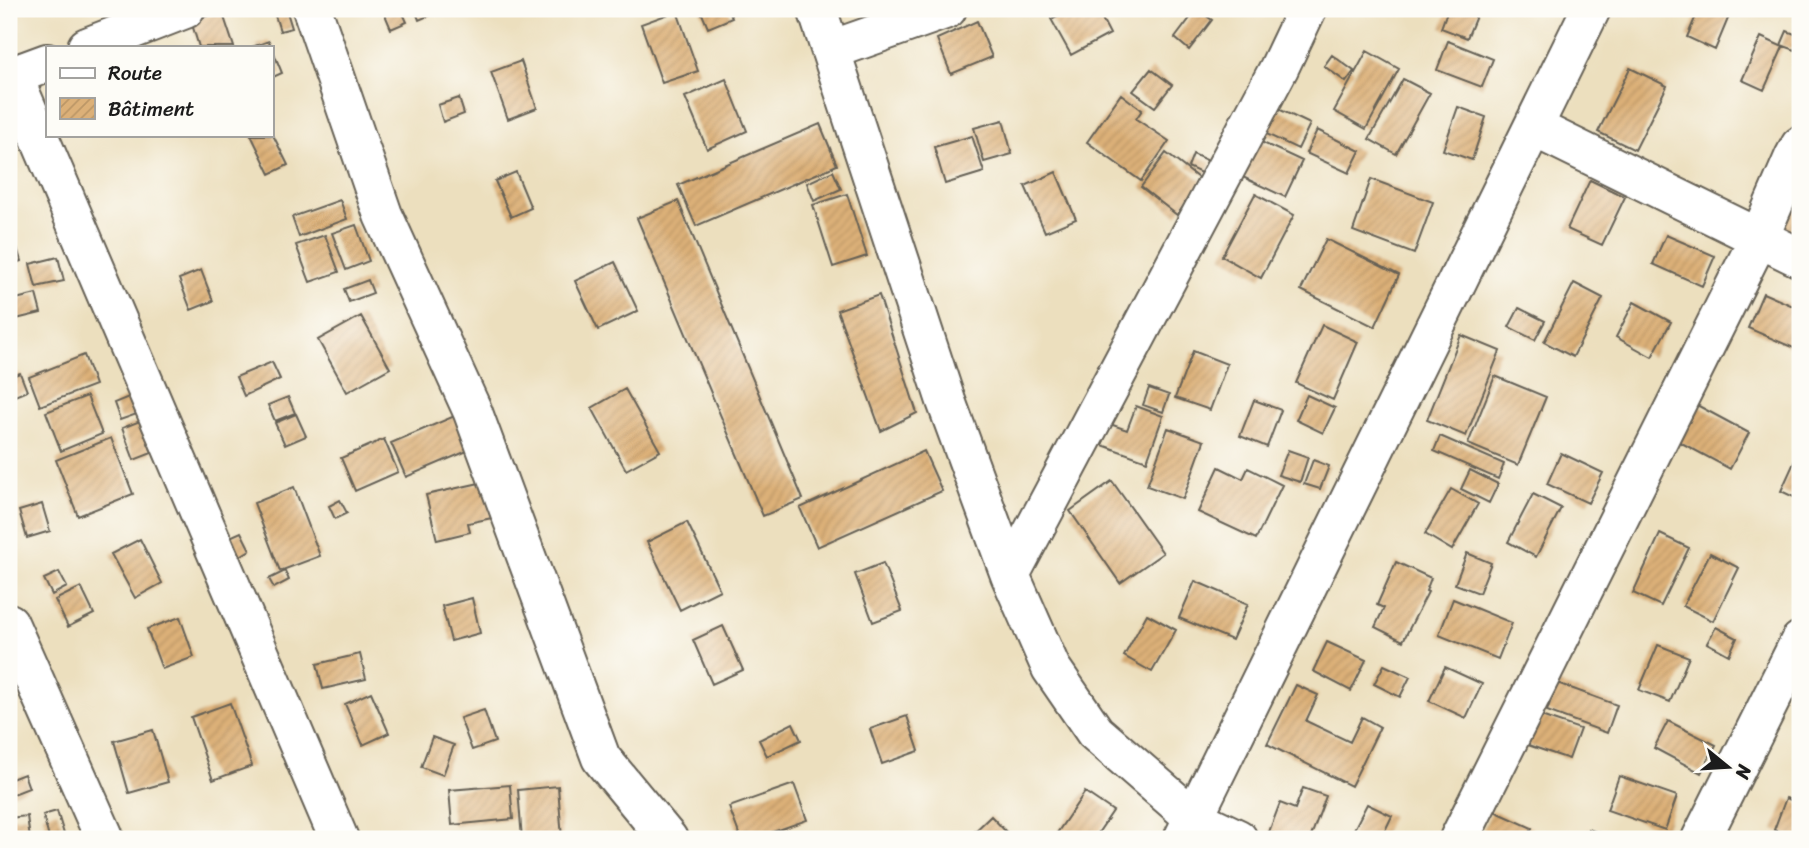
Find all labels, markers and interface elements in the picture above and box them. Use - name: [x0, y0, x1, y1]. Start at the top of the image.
- legend: [46, 46, 273, 136]
- text: Route: [108, 54, 162, 92]
- text: Bâtiment: [108, 90, 194, 128]
- north arrow: [1694, 732, 1764, 802]
- text: N: [1726, 760, 1762, 784]

